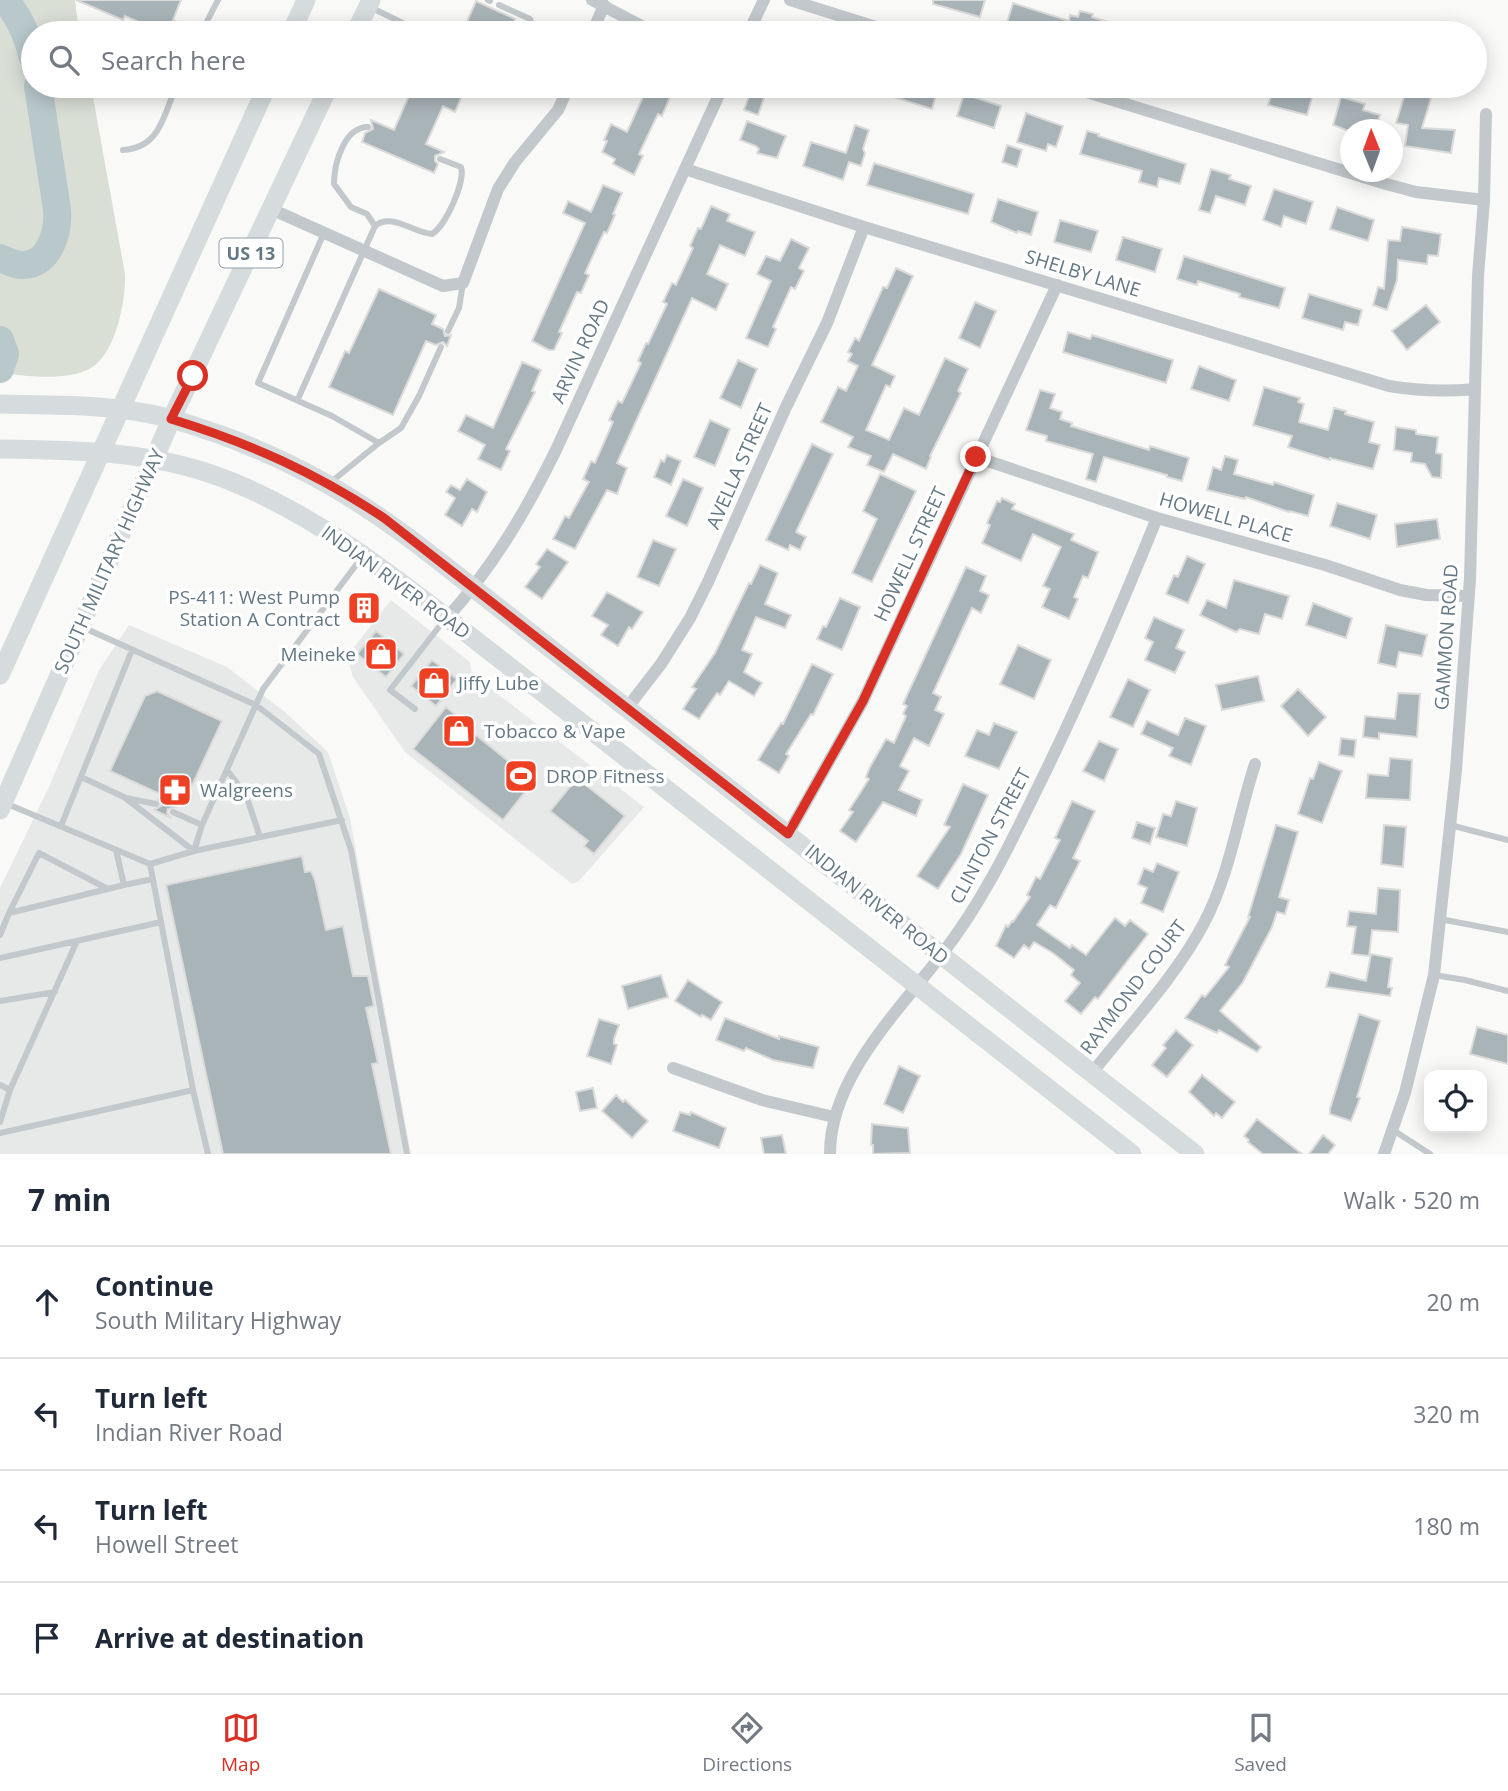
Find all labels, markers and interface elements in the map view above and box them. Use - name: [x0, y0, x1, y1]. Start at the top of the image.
- search box: [21, 21, 1487, 98]
- icon: search: [45, 41, 83, 79]
- text: Search here: [101, 42, 246, 78]
- north arrow: [1340, 119, 1403, 182]
- road number: US 13: [219, 239, 282, 268]
- street label: SHELBY LANE: [1022, 243, 1144, 303]
- street label: ARVIN ROAD: [545, 295, 615, 407]
- route start: [177, 360, 208, 391]
- street label: AVELLA STREET: [700, 399, 779, 533]
- route end: [960, 441, 991, 472]
- street label: SOUTH MILITARY HIGHWAY: [48, 444, 170, 677]
- street label: HOWELL STREET: [867, 482, 953, 626]
- street label: HOWELL PLACE: [1156, 486, 1296, 548]
- street label: INDIAN RIVER ROAD: [316, 519, 476, 645]
- street label: GAMMON ROAD: [1428, 563, 1464, 711]
- place label: PS-411: West Pump Station A Contract: [168, 584, 340, 632]
- building icon: PS-411: West Pump Station A Contract: [345, 589, 383, 627]
- shop icon: Meineke: [362, 635, 400, 673]
- place label: Meineke: [280, 641, 356, 667]
- shop icon: Jiffy Lube: [415, 664, 453, 702]
- place label: Jiffy Lube: [456, 670, 539, 696]
- shop icon: Tobacco & Vape: [440, 712, 478, 750]
- place label: Tobacco & Vape: [484, 718, 626, 744]
- sports icon: DROP Fitness: [502, 757, 540, 795]
- place label: DROP Fitness: [546, 763, 664, 789]
- street label: CLINTON STREET: [943, 763, 1037, 908]
- pharmacy icon: Walgreens: [156, 771, 194, 809]
- place label: Walgreens: [200, 777, 293, 803]
- street label: INDIAN RIVER ROAD: [800, 838, 954, 970]
- street label: RAYMOND COURT: [1074, 914, 1192, 1060]
- map controls: [1424, 1070, 1487, 1133]
- button: locate: [1424, 1070, 1487, 1133]
- text: 7 min: [28, 1179, 111, 1220]
- text: Walk · 520 m: [1343, 1184, 1480, 1216]
- text: Continue: [95, 1268, 214, 1304]
- icon: ahead: [28, 1283, 66, 1321]
- text: 20 m: [1426, 1286, 1480, 1318]
- text: South Military Highway: [95, 1304, 341, 1336]
- text: Turn left: [95, 1380, 207, 1416]
- icon: left: [28, 1395, 66, 1433]
- text: 320 m: [1413, 1398, 1480, 1430]
- text: Indian River Road: [95, 1416, 283, 1448]
- text: Turn left: [95, 1492, 207, 1528]
- icon: left: [28, 1507, 66, 1545]
- text: 180 m: [1413, 1510, 1480, 1542]
- text: Howell Street: [95, 1528, 238, 1560]
- icon: arrive: [28, 1619, 66, 1657]
- text: Arrive at destination: [95, 1620, 364, 1656]
- tab: Map: [221, 1709, 260, 1777]
- tab: Directions: [702, 1709, 792, 1777]
- tab: Saved: [1234, 1709, 1287, 1777]

